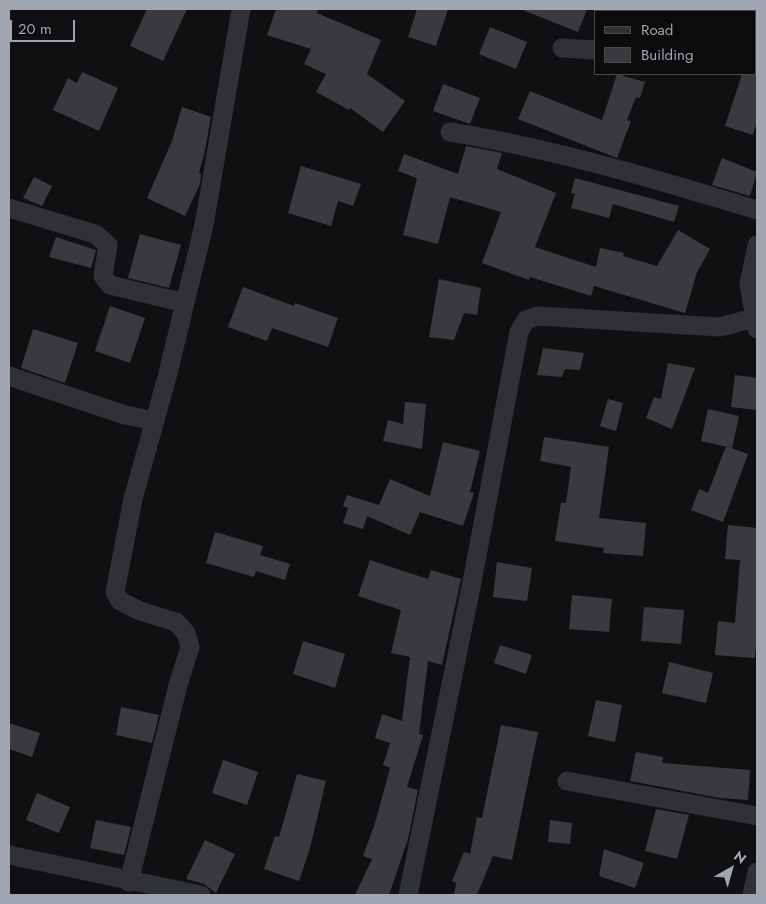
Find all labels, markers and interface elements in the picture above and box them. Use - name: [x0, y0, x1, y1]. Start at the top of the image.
- scale bar: [12, 10, 78, 42]
- legend: [594, 10, 756, 75]
- text: 20 m: [18, 18, 52, 40]
- text: Road: [641, 19, 673, 41]
- text: Building: [641, 44, 693, 66]
- north arrow: [706, 844, 756, 894]
- text: N: [730, 846, 751, 868]

